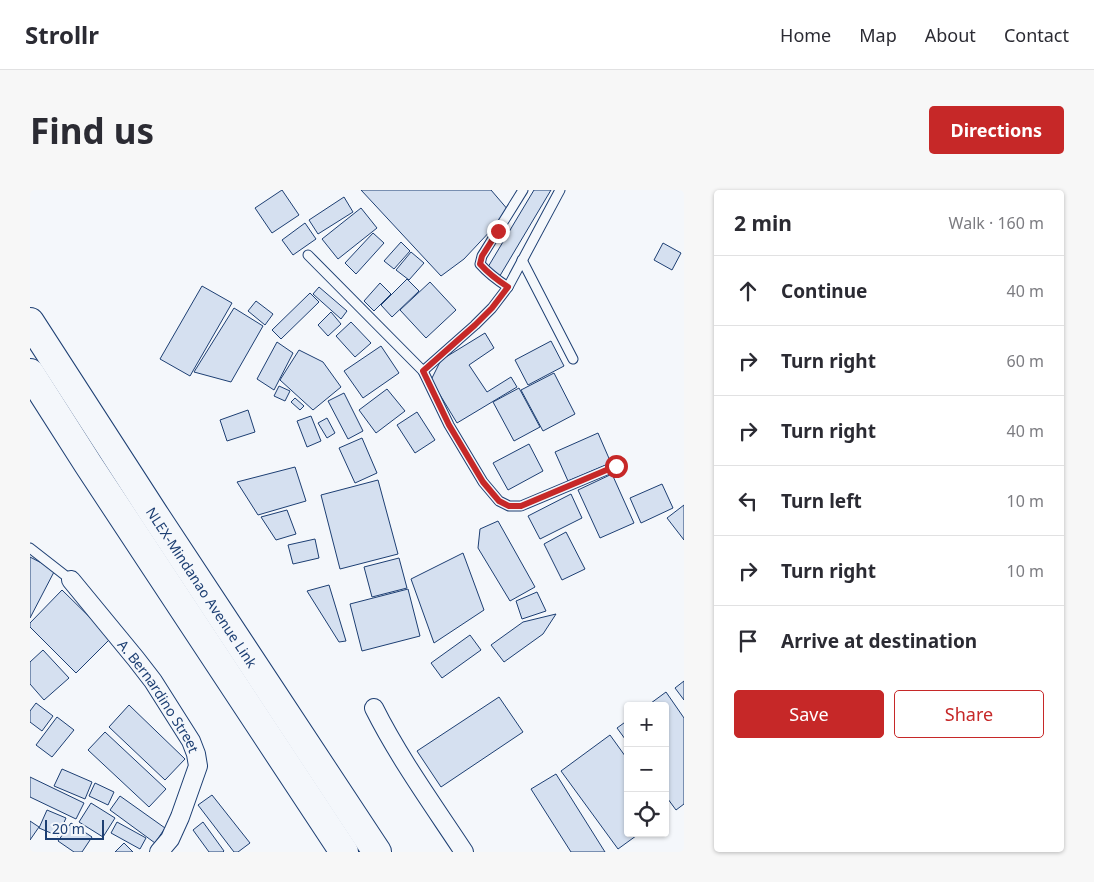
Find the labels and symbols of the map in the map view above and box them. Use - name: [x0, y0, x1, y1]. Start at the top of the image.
- route end: [487, 220, 510, 243]
- route start: [605, 455, 628, 478]
- street label: NLEX-Mindanao Avenue Link: [142, 503, 262, 671]
- street label: A. Bernardino Street: [114, 635, 204, 755]
- scale bar: [45, 817, 104, 840]

